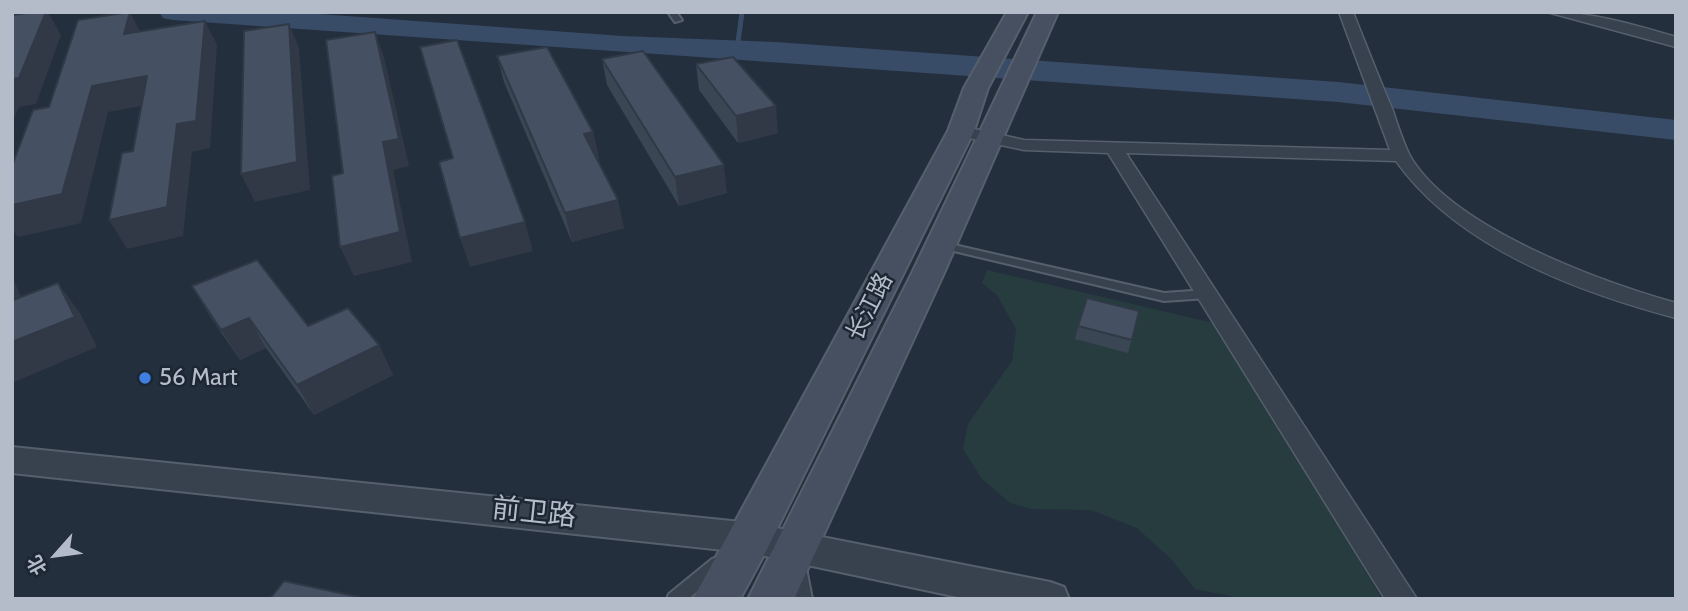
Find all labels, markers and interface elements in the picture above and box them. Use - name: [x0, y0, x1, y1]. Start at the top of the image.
- street label: 长江路: [841, 268, 899, 346]
- place label: 56 Mart: [159, 364, 238, 392]
- marker: 56 Mart: [137, 370, 153, 386]
- street label: 前卫路: [490, 492, 578, 534]
- north arrow: [21, 520, 91, 590]
- text: 北: [22, 551, 52, 579]

